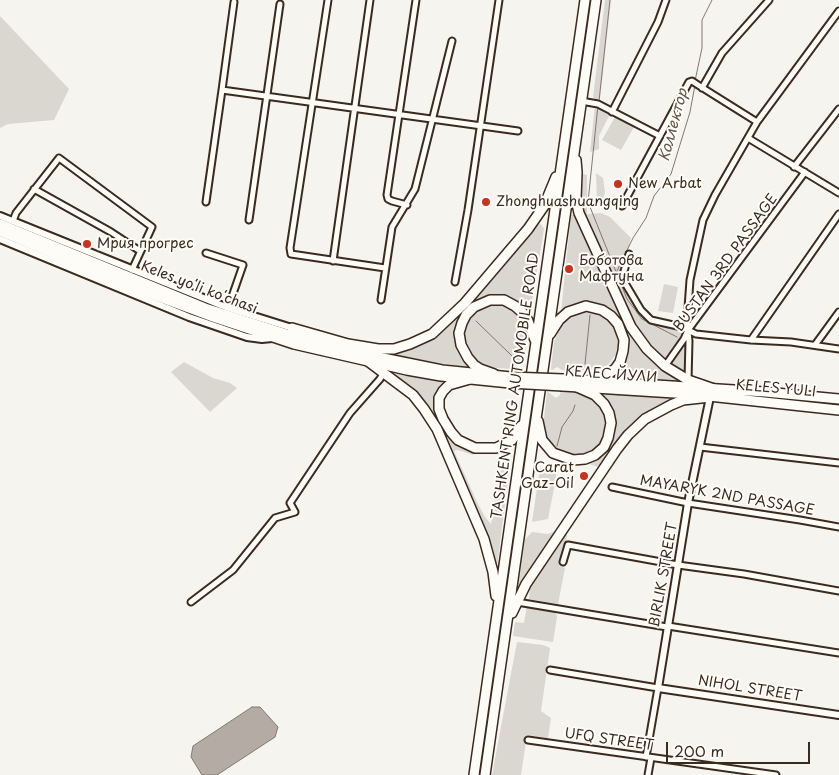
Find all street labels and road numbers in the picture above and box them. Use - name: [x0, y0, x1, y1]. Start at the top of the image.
- street label: BUSTAN 3RD PASSAGE: [671, 191, 781, 335]
- street label: TASHKENT RING AUTOMOBILE ROAD: [489, 252, 543, 520]
- street label: Keles yoʻli koʻchasi: [138, 258, 260, 318]
- street label: КЕЛЕС ЙУЛИ: [564, 363, 658, 387]
- street label: KELES YULI: [735, 377, 817, 401]
- street label: MAYARYK 2ND PASSAGE: [638, 472, 816, 520]
- street label: BIRLIK STREET: [647, 521, 681, 629]
- street label: NIHOL STREET: [697, 672, 803, 706]
- street label: UFQ STREET: [563, 725, 655, 755]

